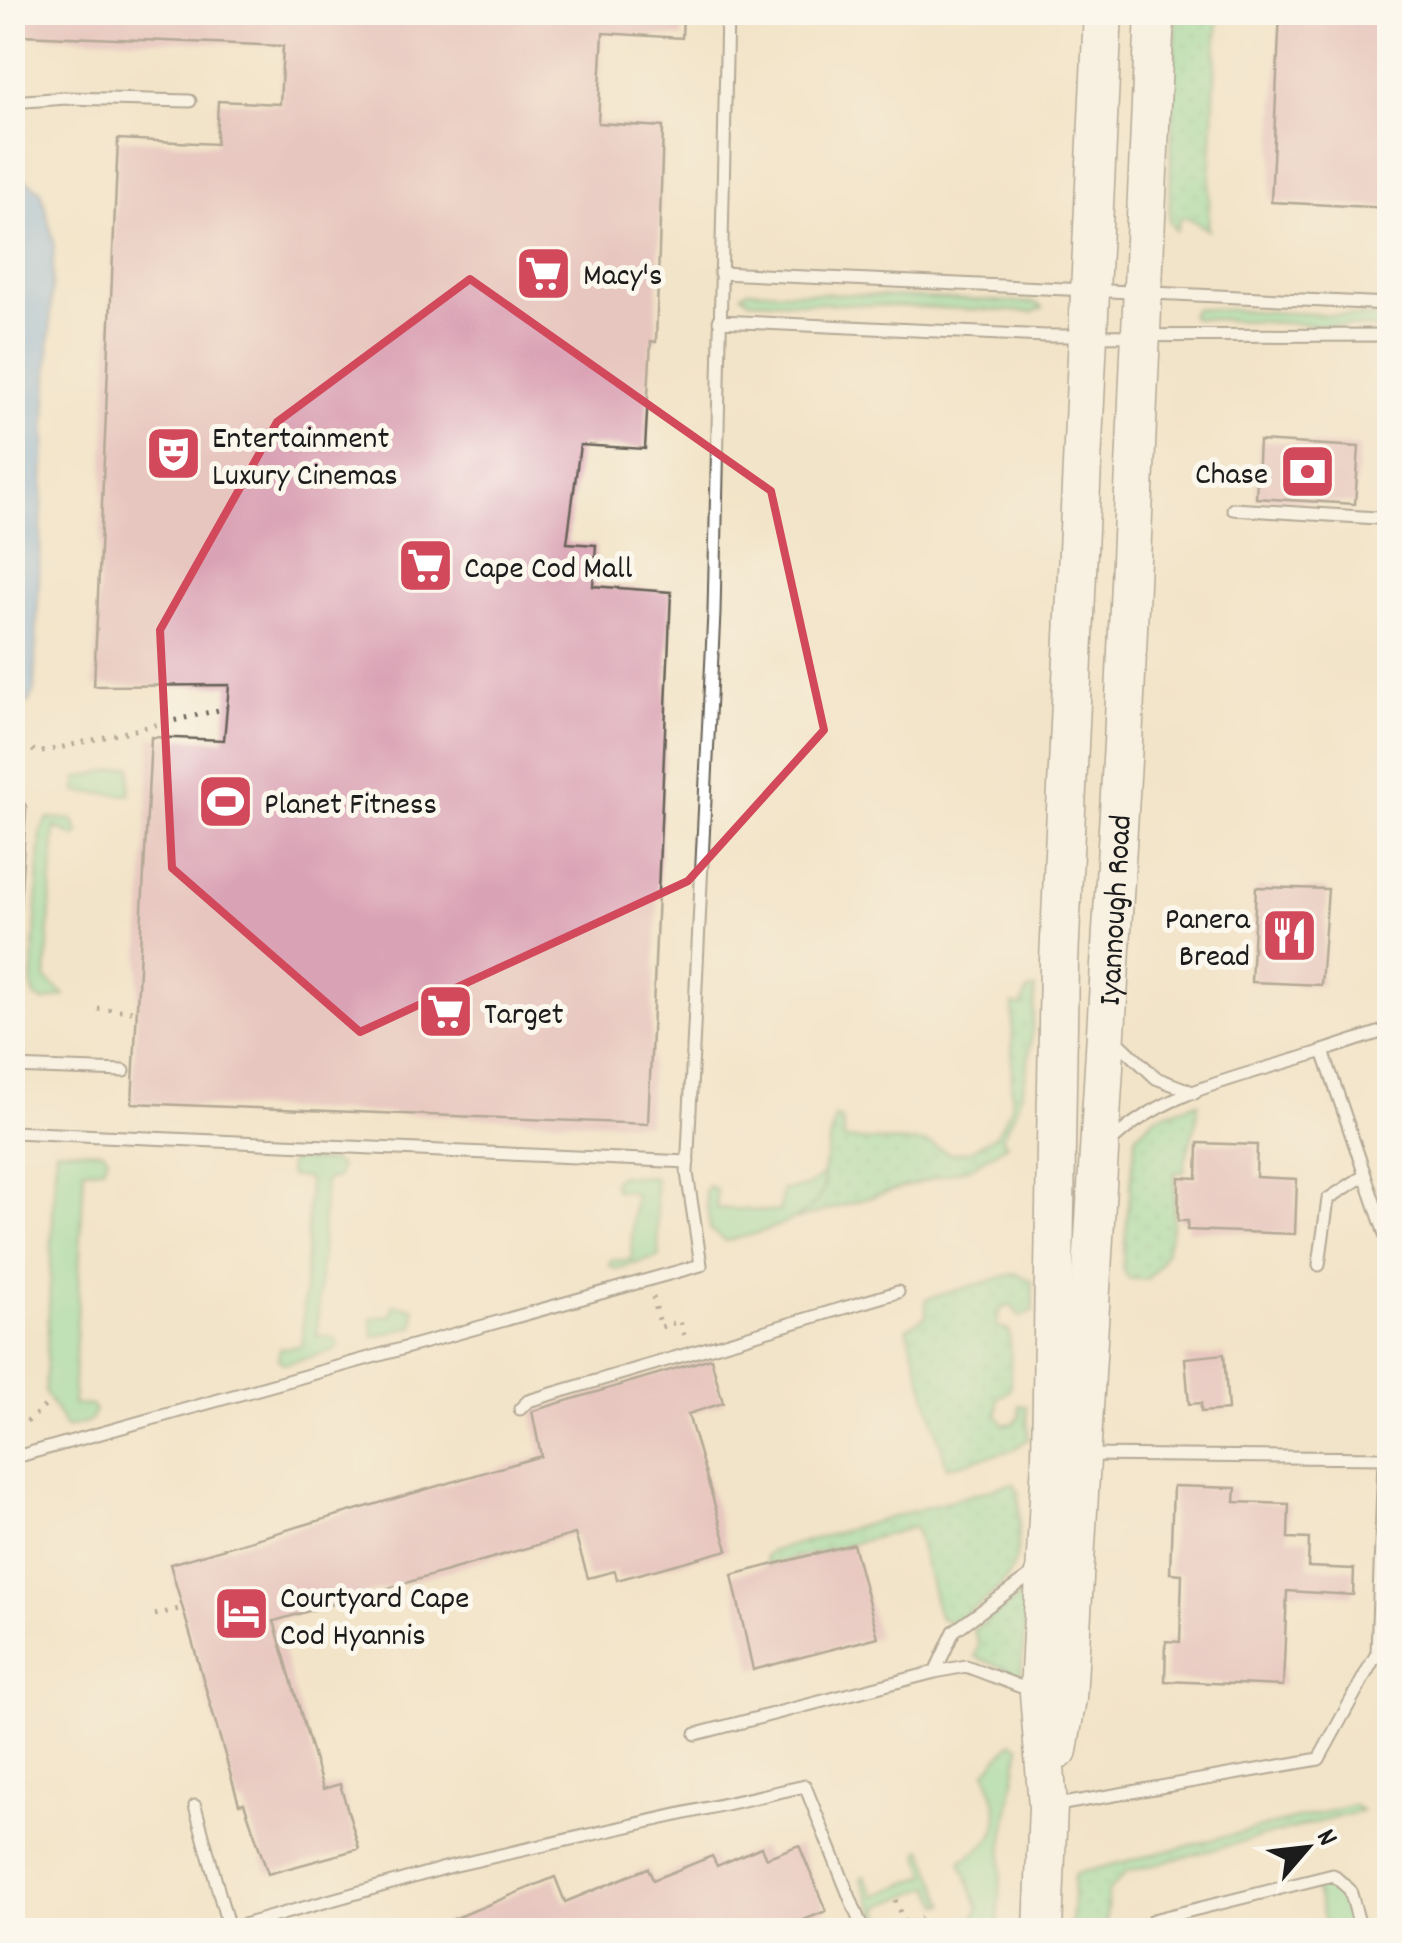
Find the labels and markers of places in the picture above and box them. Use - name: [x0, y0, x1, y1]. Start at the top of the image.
- supermarket icon: Macy's: [514, 243, 574, 303]
- place label: Macy's: [583, 255, 662, 301]
- place label: Entertainment Luxury Cinemas: [212, 418, 398, 501]
- theatre icon: Entertainment Luxury Cinemas: [143, 424, 203, 484]
- bank icon: Chase: [1277, 442, 1337, 502]
- place label: Chase: [1195, 454, 1268, 500]
- supermarket icon: Cape Cod Mall: [395, 536, 455, 596]
- place label: Cape Cod Mall: [464, 548, 633, 594]
- sports icon: Planet Fitness: [195, 772, 255, 832]
- place label: Planet Fitness: [264, 784, 437, 830]
- place label: Panera Bread: [1165, 899, 1251, 982]
- restaurant icon: Panera Bread: [1259, 905, 1319, 965]
- supermarket icon: Target: [415, 982, 475, 1042]
- place label: Target: [484, 994, 564, 1040]
- place label: Courtyard Cape Cod Hyannis: [280, 1578, 469, 1661]
- hotel icon: Courtyard Cape Cod Hyannis: [211, 1584, 271, 1644]

